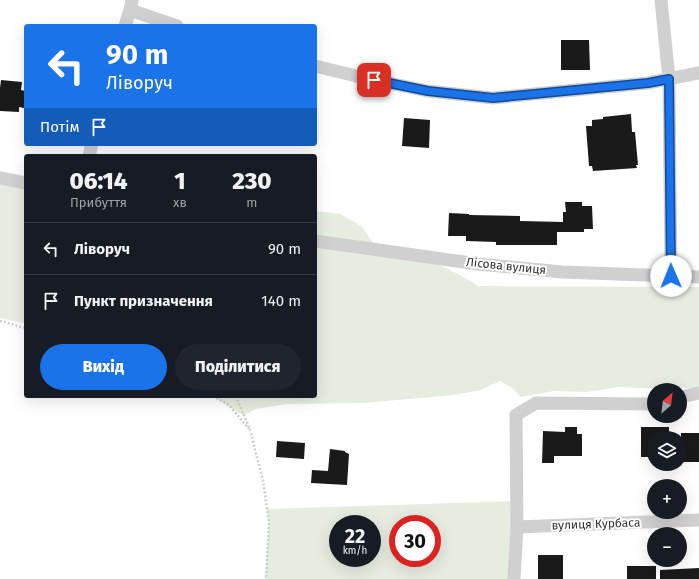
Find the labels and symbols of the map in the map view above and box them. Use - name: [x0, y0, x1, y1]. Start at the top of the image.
- pin: [357, 63, 391, 97]
- street label: Лісова вулиця: [465, 255, 547, 277]
- position arrow: [650, 255, 692, 297]
- north arrow: [647, 383, 687, 423]
- speed limit sign: 30: [389, 515, 441, 567]
- street label: вулиця Курбаса: [551, 515, 641, 533]

